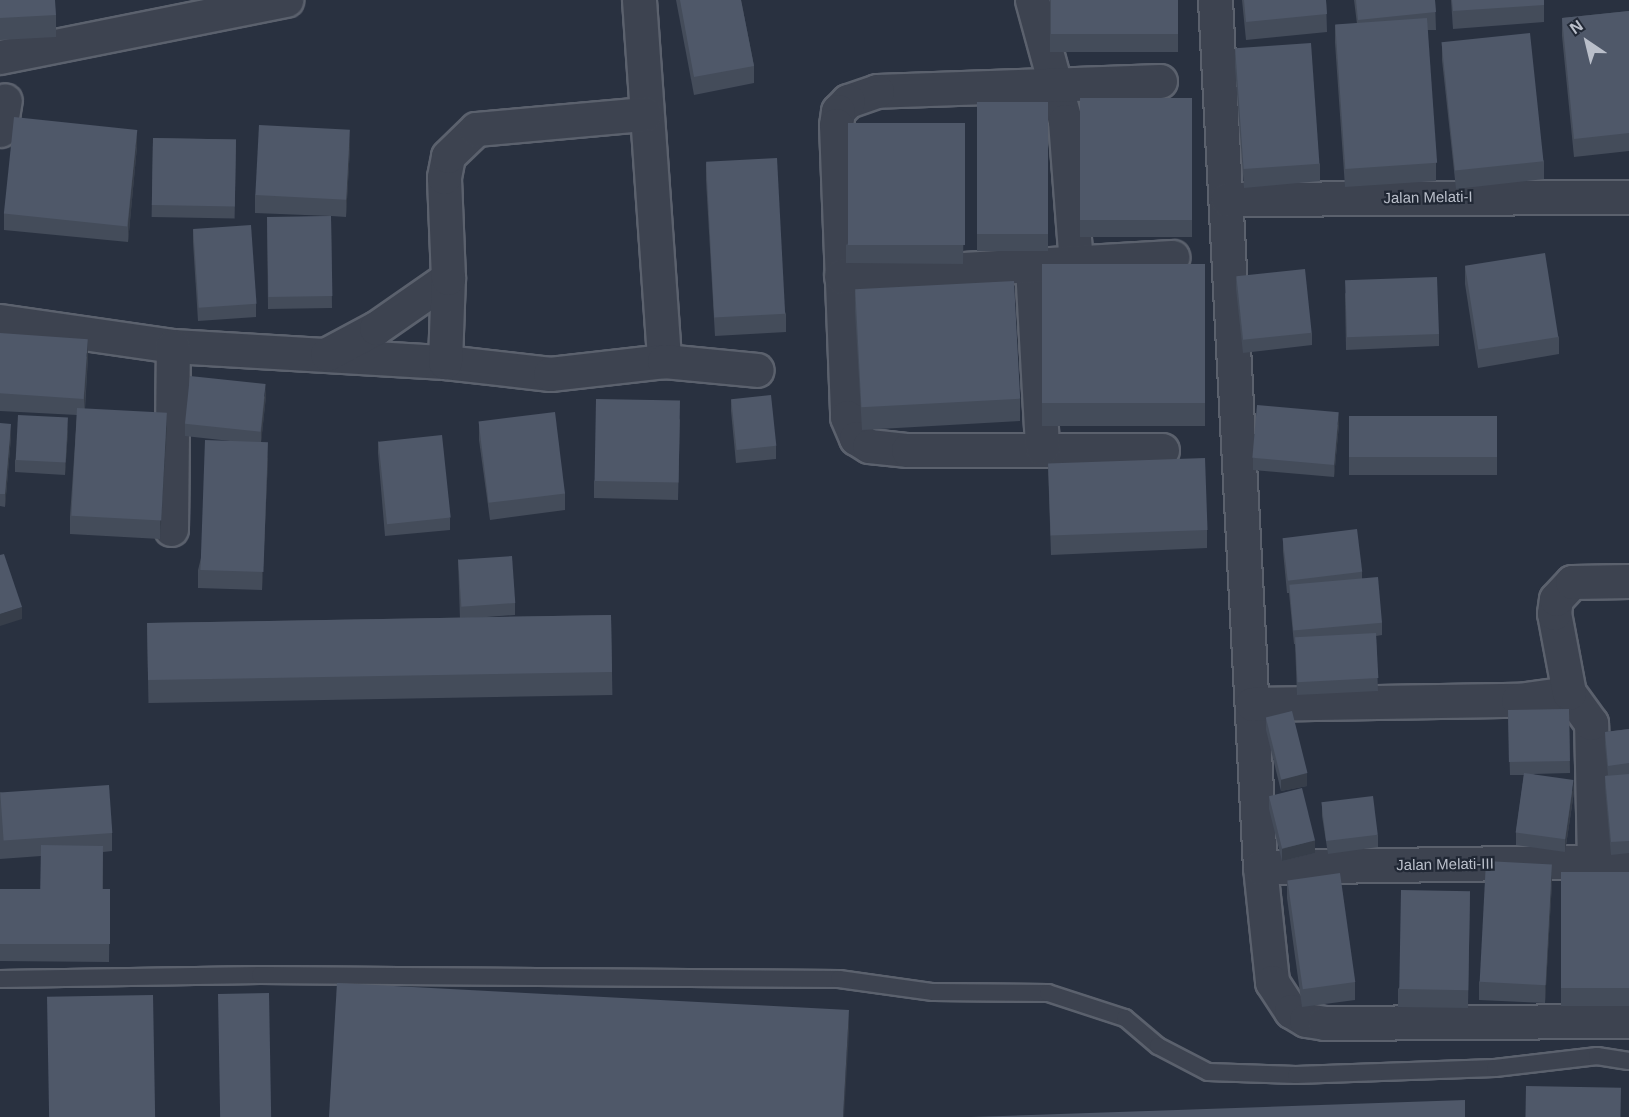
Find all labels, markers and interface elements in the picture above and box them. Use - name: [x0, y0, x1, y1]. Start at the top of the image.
- north arrow: [1557, 12, 1617, 72]
- text: N: [1567, 17, 1586, 37]
- street label: Jalan Melati-I: [1383, 187, 1473, 207]
- street label: Jalan Melati-III: [1396, 854, 1494, 874]

